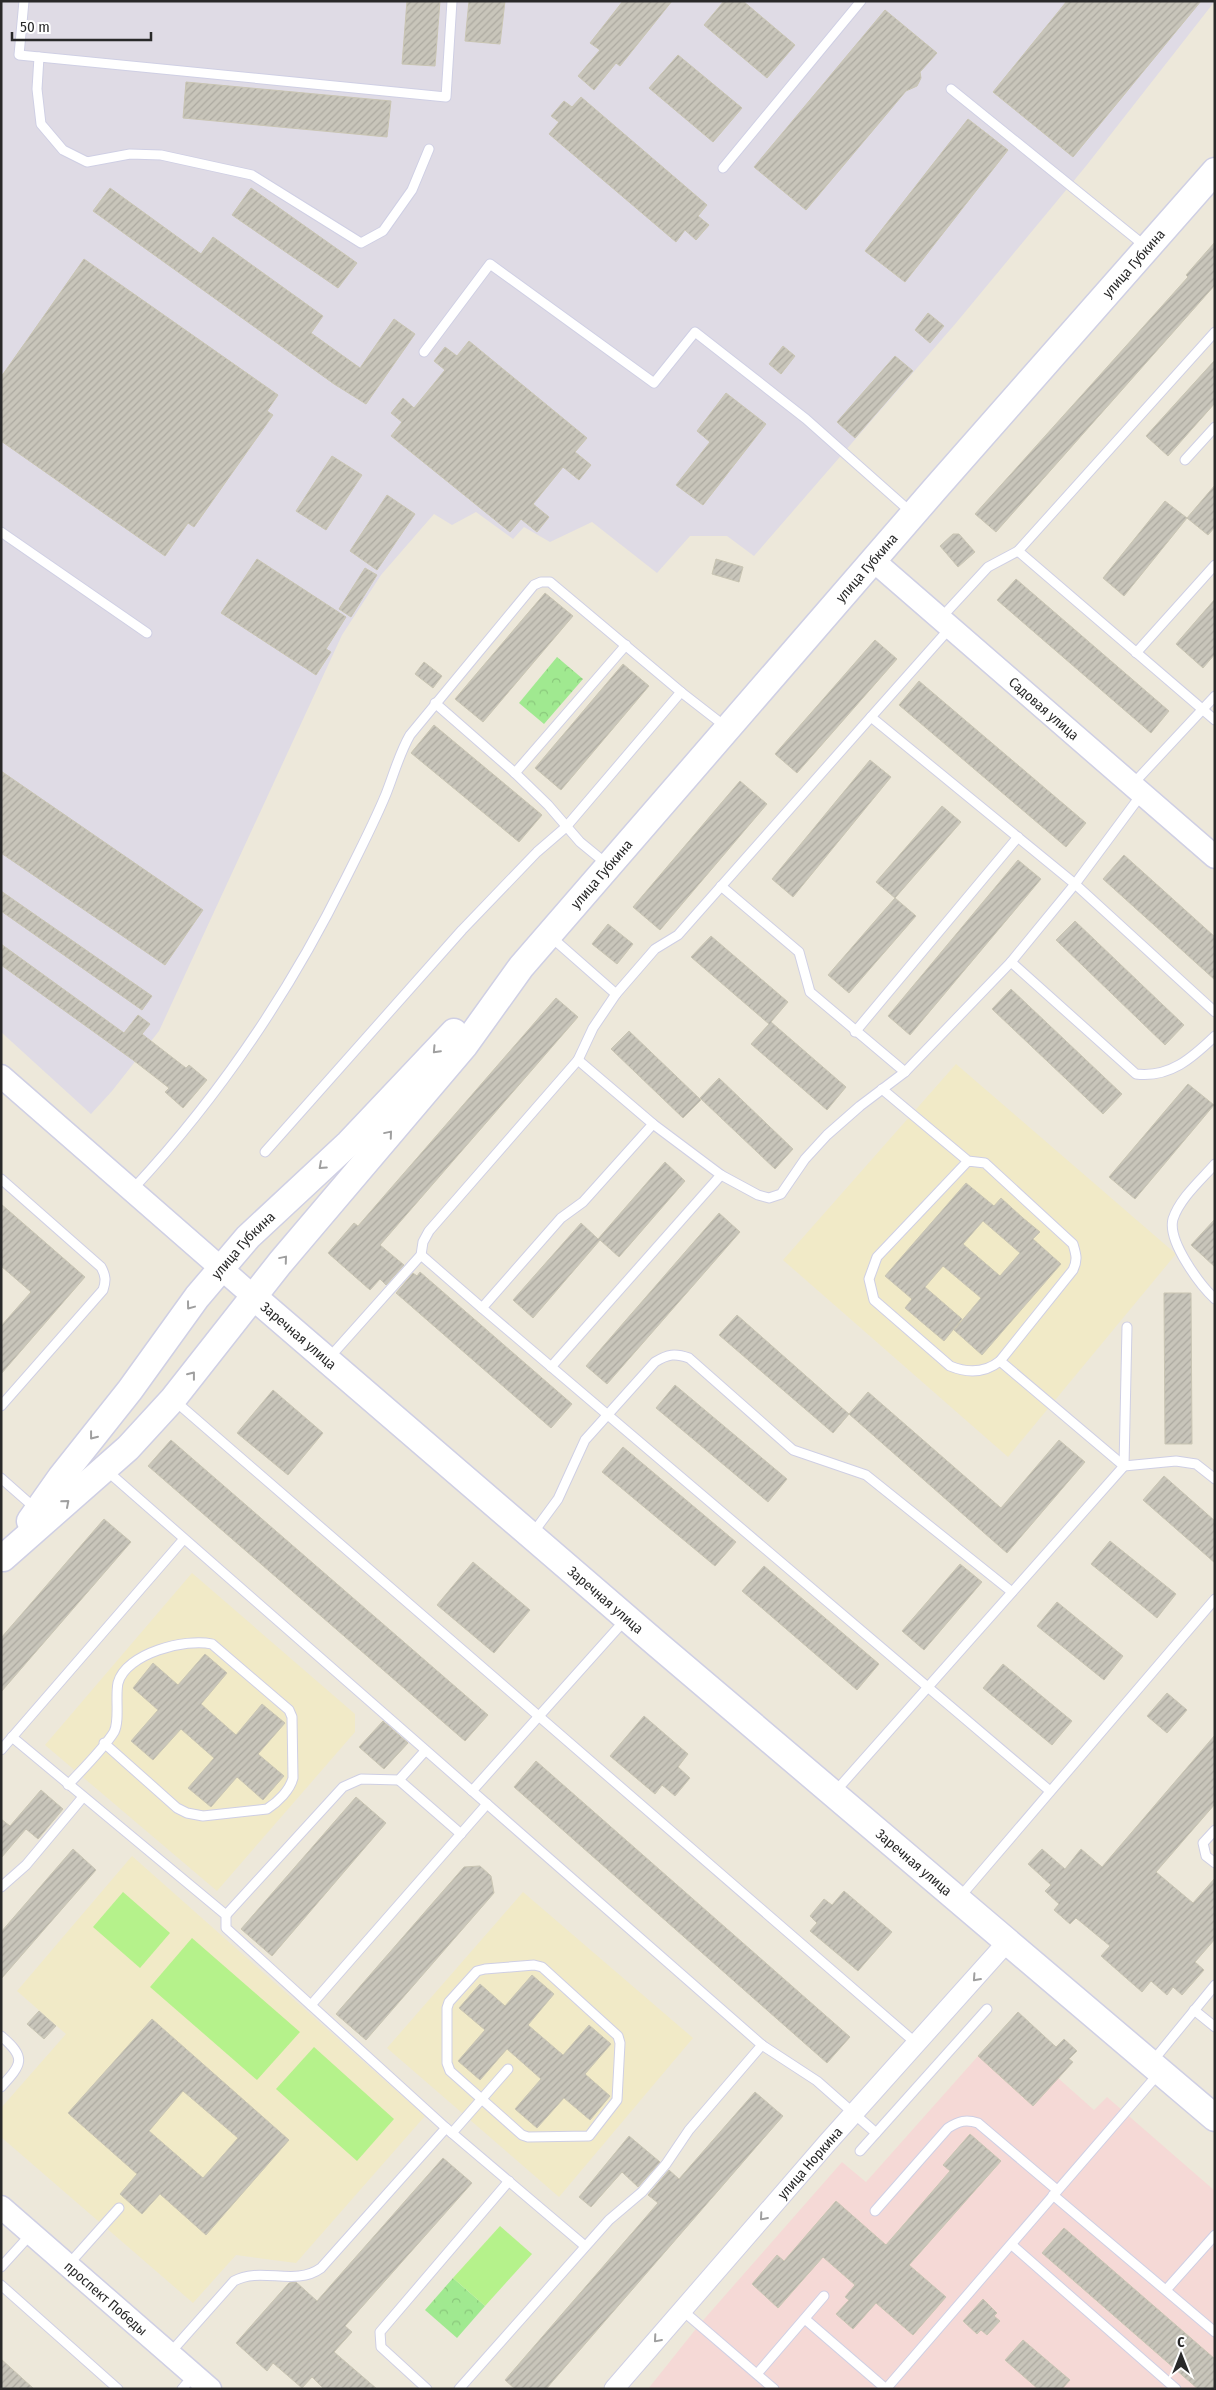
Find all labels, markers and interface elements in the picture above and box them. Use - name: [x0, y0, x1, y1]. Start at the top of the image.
- scale bar: [12, 10, 151, 42]
- text: 50 m: [20, 18, 50, 36]
- street label: улица Губкина: [1099, 226, 1168, 301]
- street label: улица Губкина: [832, 530, 901, 606]
- street label: Садовая улица: [1005, 673, 1083, 744]
- street label: улица Губкина: [567, 836, 636, 912]
- one-way arrow: [433, 1045, 442, 1054]
- one-way arrow: [383, 1131, 392, 1140]
- one-way arrow: [319, 1160, 328, 1169]
- street label: улица Губкина: [208, 1208, 278, 1282]
- one-way arrow: [278, 1255, 287, 1264]
- street label: Заречная улица: [257, 1298, 340, 1373]
- one-way arrow: [187, 1300, 196, 1310]
- one-way arrow: [186, 1371, 195, 1381]
- one-way arrow: [91, 1430, 99, 1439]
- one-way arrow: [61, 1500, 70, 1509]
- street label: Заречная улица: [564, 1562, 647, 1637]
- street label: Заречная улица: [872, 1825, 956, 1899]
- one-way arrow: [973, 1972, 982, 1981]
- street label: улица Норкина: [774, 2123, 846, 2203]
- one-way arrow: [760, 2211, 769, 2220]
- street label: проспект Победы: [61, 2258, 151, 2339]
- north arrow: [1156, 2330, 1206, 2380]
- one-way arrow: [653, 2334, 662, 2343]
- text: С: [1177, 2334, 1185, 2351]

